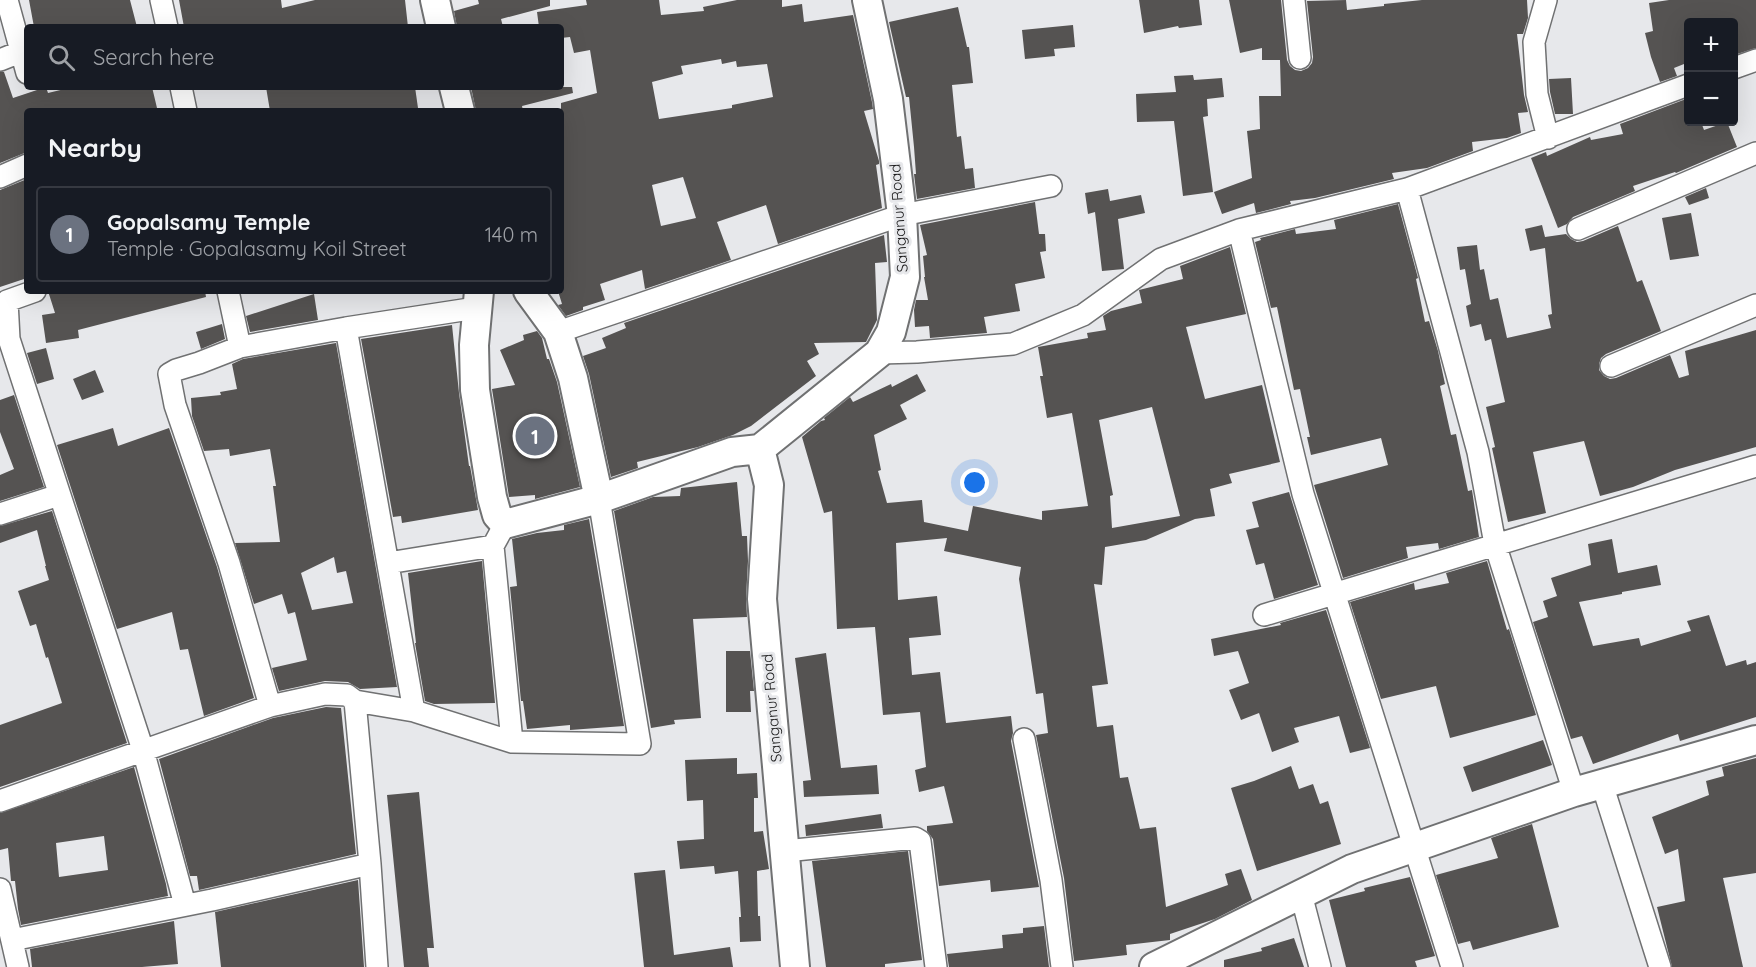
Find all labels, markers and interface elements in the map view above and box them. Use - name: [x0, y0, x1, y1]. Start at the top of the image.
- map controls: [1684, 18, 1738, 126]
- button: +: [1684, 18, 1738, 72]
- search box: [24, 24, 564, 90]
- icon: search: [45, 41, 78, 74]
- text: Search here: [93, 43, 214, 71]
- button: −: [1684, 72, 1738, 126]
- text: Nearby: [48, 131, 142, 164]
- street label: Sanganur Road: [885, 163, 912, 273]
- text: Gopalsamy Temple: [107, 208, 310, 236]
- text: 1: [66, 222, 73, 247]
- text: 140 m: [485, 222, 538, 247]
- text: Temple · Gopalasamy Koil Street: [107, 236, 407, 261]
- pin: 1: [516, 414, 554, 458]
- your location: [960, 468, 989, 497]
- street label: Sanganur Road: [757, 653, 786, 763]

